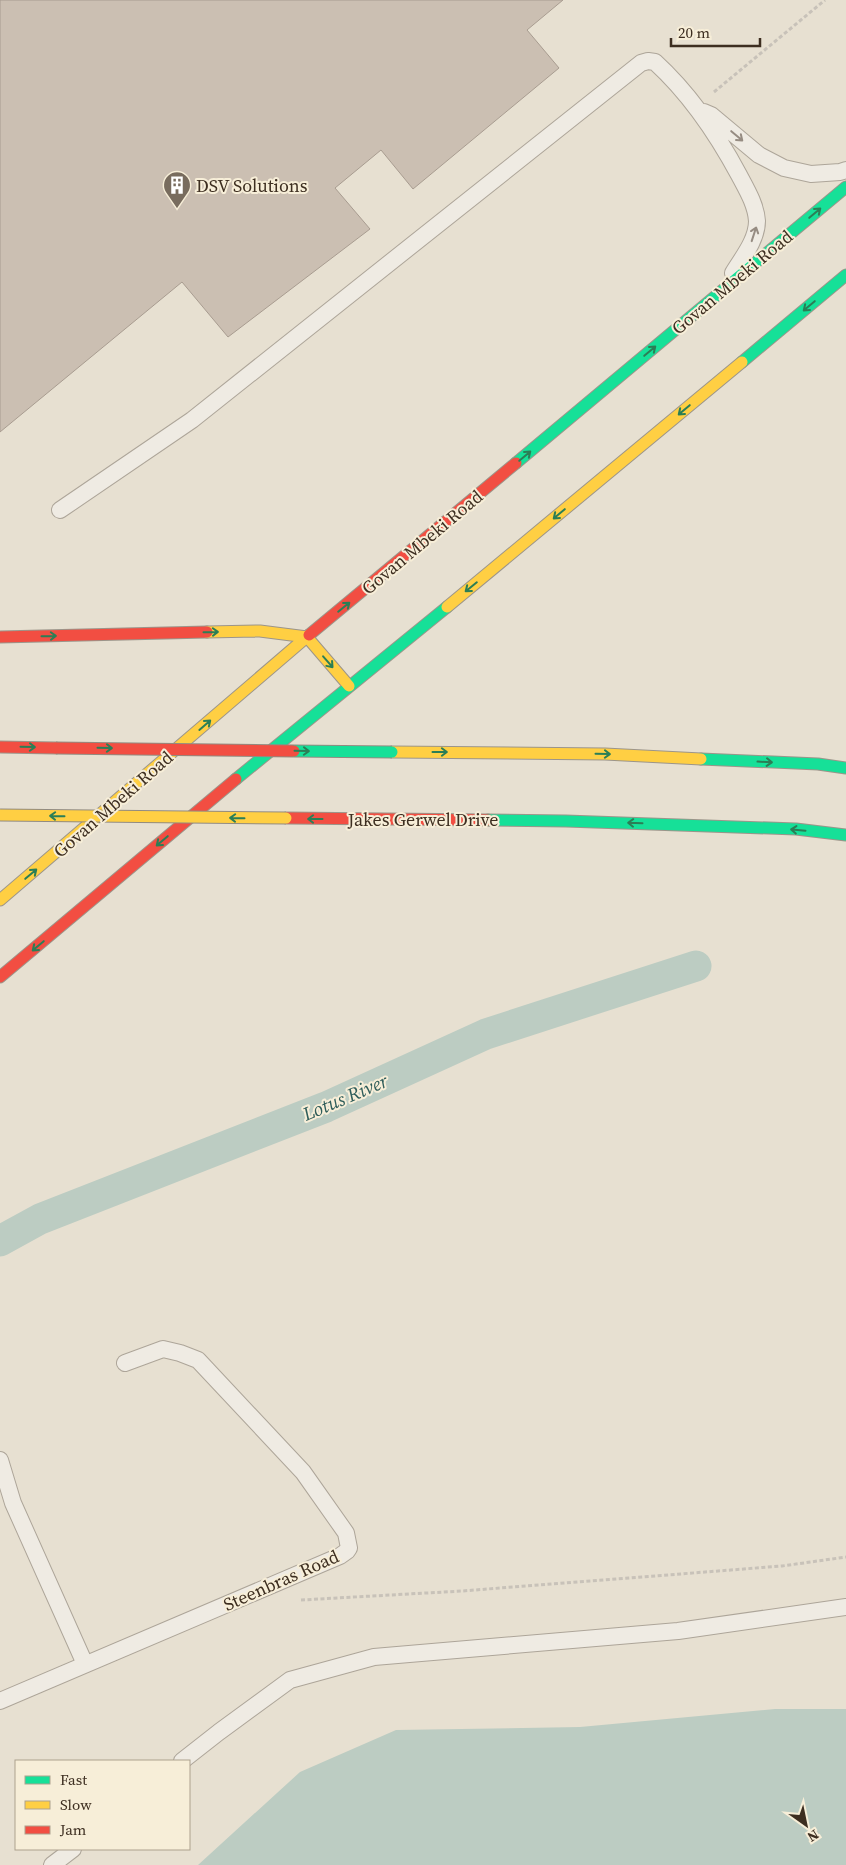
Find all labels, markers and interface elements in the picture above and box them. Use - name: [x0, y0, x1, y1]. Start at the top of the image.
- scale bar: [671, 15, 760, 47]
- text: 20 m: [678, 22, 710, 43]
- one-way arrow: [731, 131, 744, 142]
- building icon: DSV Solutions: [162, 170, 192, 209]
- place label: DSV Solutions: [196, 173, 308, 198]
- one-way arrow: [808, 208, 821, 219]
- street label: Govan Mbeki Road: [666, 224, 798, 340]
- one-way arrow: [749, 226, 759, 242]
- one-way arrow: [802, 300, 815, 311]
- one-way arrow: [643, 346, 656, 357]
- one-way arrow: [677, 404, 690, 415]
- one-way arrow: [519, 450, 532, 461]
- street label: Govan Mbeki Road: [356, 484, 488, 600]
- one-way arrow: [553, 508, 566, 519]
- one-way arrow: [465, 581, 478, 592]
- one-way arrow: [337, 601, 350, 612]
- one-way arrow: [203, 628, 219, 637]
- one-way arrow: [40, 631, 56, 641]
- one-way arrow: [322, 655, 334, 668]
- one-way arrow: [199, 719, 212, 731]
- one-way arrow: [20, 742, 36, 752]
- one-way arrow: [96, 743, 112, 753]
- street label: Govan Mbeki Road: [48, 745, 178, 863]
- one-way arrow: [294, 746, 310, 756]
- one-way arrow: [432, 748, 448, 757]
- one-way arrow: [594, 749, 611, 759]
- one-way arrow: [757, 757, 773, 766]
- street label: Jakes Gerwel Drive: [347, 807, 498, 832]
- one-way arrow: [50, 811, 66, 820]
- one-way arrow: [229, 813, 246, 823]
- one-way arrow: [307, 814, 324, 824]
- one-way arrow: [627, 819, 643, 828]
- one-way arrow: [790, 825, 806, 834]
- one-way arrow: [156, 835, 169, 846]
- one-way arrow: [24, 869, 37, 880]
- one-way arrow: [32, 941, 45, 952]
- water label: Lotus River: [297, 1067, 393, 1127]
- street label: Steenbras Road: [219, 1543, 343, 1617]
- legend: [15, 1760, 190, 1850]
- text: Fast: [60, 1769, 87, 1790]
- text: Slow: [60, 1794, 92, 1815]
- north arrow: [781, 1800, 831, 1850]
- text: Jam: [59, 1819, 87, 1840]
- text: N: [803, 1825, 823, 1847]

